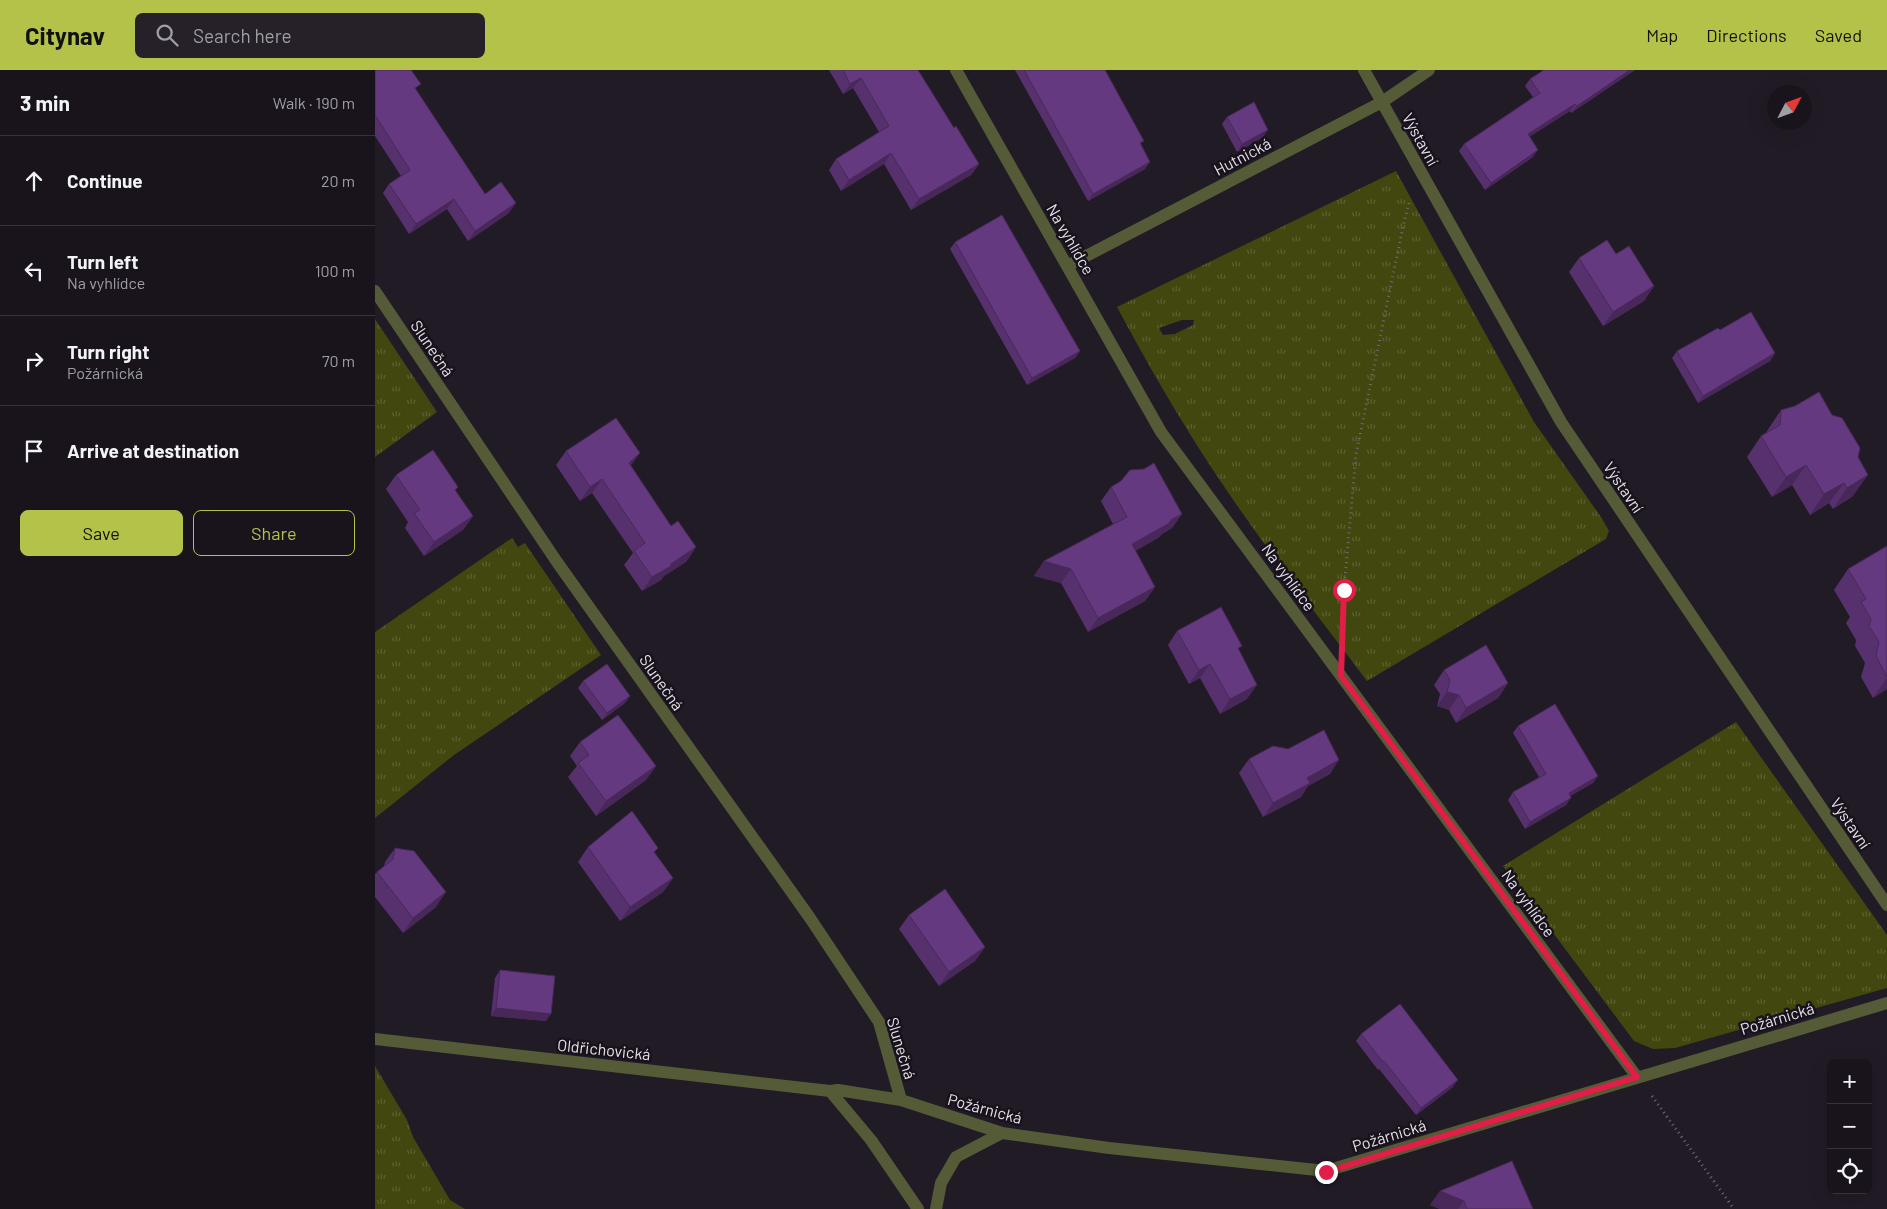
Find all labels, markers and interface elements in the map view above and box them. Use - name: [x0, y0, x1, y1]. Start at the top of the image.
- search box: [135, 13, 485, 58]
- text: Citynav: [25, 21, 105, 50]
- icon: search: [153, 21, 181, 49]
- text: Search here: [193, 24, 292, 47]
- text: Map: [1646, 24, 1678, 46]
- text: Directions: [1706, 24, 1787, 46]
- text: Saved: [1815, 24, 1862, 46]
- north arrow: [1767, 85, 1812, 130]
- text: 3 min: [20, 90, 70, 115]
- text: Walk · 190 m: [273, 93, 355, 112]
- street label: Výstavní: [1399, 109, 1444, 169]
- street label: Hutnická: [1210, 133, 1274, 179]
- icon: ahead: [20, 167, 48, 195]
- text: Continue: [67, 169, 143, 192]
- text: 20 m: [321, 171, 355, 190]
- street label: Na vyhlídce: [1043, 200, 1099, 278]
- text: Turn left: [67, 250, 138, 273]
- icon: left: [20, 257, 48, 285]
- text: 100 m: [315, 261, 355, 280]
- text: Na vyhlídce: [67, 273, 145, 292]
- street label: Slunečná: [407, 316, 459, 380]
- text: Turn right: [67, 340, 149, 363]
- icon: right: [20, 347, 48, 375]
- text: 70 m: [322, 351, 355, 370]
- text: Požárnická: [67, 363, 143, 382]
- icon: arrive: [20, 437, 48, 465]
- text: Arrive at destination: [67, 439, 239, 462]
- street label: Výstavní: [1600, 458, 1648, 517]
- button: Save: [20, 510, 183, 556]
- button: Share: [193, 510, 355, 556]
- street label: Na vyhlídce: [1258, 540, 1320, 614]
- route start: [1333, 579, 1356, 602]
- street label: Slunečná: [636, 650, 688, 714]
- street label: Výstavní: [1827, 794, 1875, 853]
- street label: Na vyhlídce: [1498, 866, 1560, 940]
- street label: Požárnická: [1738, 998, 1816, 1038]
- street label: Slunečná: [884, 1015, 920, 1081]
- street label: Oldřichovická: [556, 1035, 652, 1063]
- map controls: [1827, 1059, 1872, 1194]
- button: +: [1827, 1059, 1872, 1104]
- street label: Požárnická: [946, 1089, 1024, 1127]
- button: −: [1827, 1104, 1872, 1149]
- street label: Požárnická: [1350, 1115, 1428, 1155]
- button: locate: [1827, 1149, 1872, 1194]
- route end: [1315, 1161, 1338, 1184]

